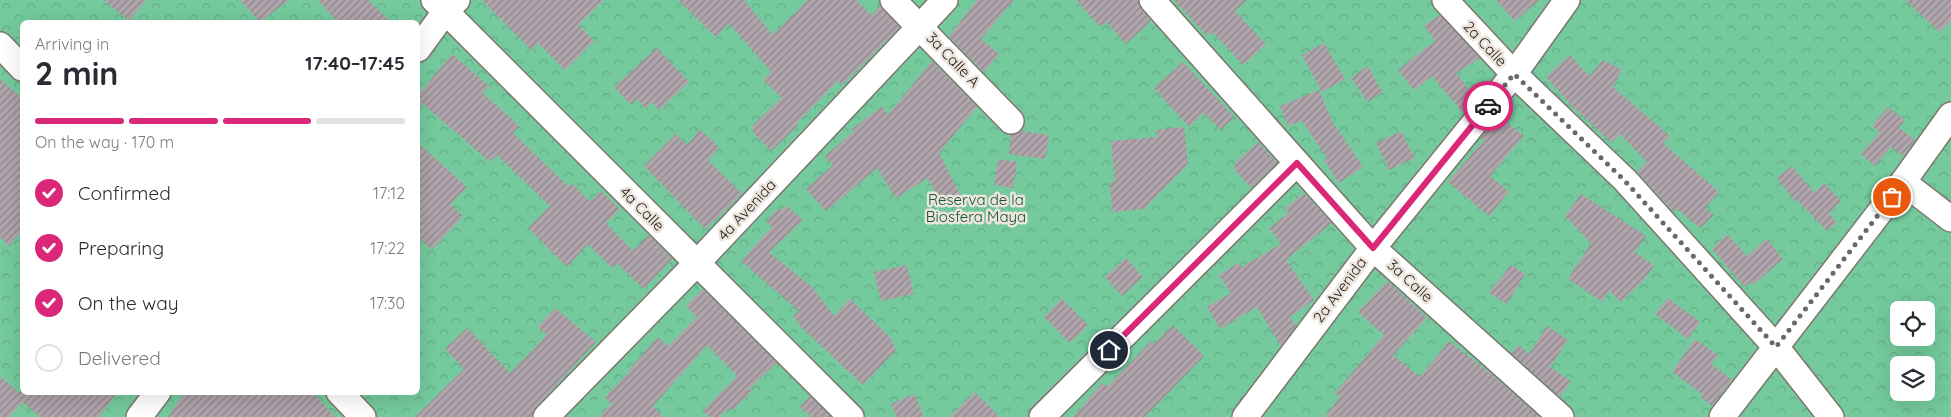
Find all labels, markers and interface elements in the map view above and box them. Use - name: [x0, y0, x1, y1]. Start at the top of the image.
- street label: 2a Calle: [1459, 17, 1511, 70]
- street label: 3a Calle A: [923, 28, 984, 91]
- text: Arriving in: [35, 34, 109, 54]
- text: 17:40–17:45: [305, 51, 405, 75]
- text: 2 min: [35, 53, 118, 93]
- courier: [1463, 81, 1513, 131]
- icon: car: [1474, 92, 1502, 120]
- text: On the way · 170 m: [35, 132, 174, 152]
- street label: 4a Avenida: [714, 175, 780, 244]
- pin: [1871, 176, 1913, 218]
- icon: check: [35, 179, 63, 207]
- text: Confirmed: [78, 181, 171, 205]
- street label: 4a Calle: [616, 182, 669, 235]
- text: 17:12: [373, 183, 405, 203]
- icon: bag: [1878, 183, 1906, 211]
- park label: Reserva de la Biosfera Maya: [926, 190, 1026, 226]
- icon: check: [35, 234, 63, 262]
- text: Preparing: [78, 236, 164, 260]
- text: 17:22: [370, 238, 405, 258]
- street label: 2a Avenida: [1309, 253, 1370, 326]
- street label: 3a Calle: [1383, 255, 1437, 306]
- icon: check: [35, 289, 63, 317]
- text: On the way: [78, 291, 179, 315]
- text: 17:30: [370, 293, 405, 313]
- map controls: [1890, 301, 1935, 401]
- button: locate: [1890, 301, 1935, 346]
- pin: [1088, 329, 1130, 371]
- icon: home: [1095, 336, 1123, 364]
- text: Delivered: [78, 346, 161, 370]
- button: layers: [1890, 356, 1935, 401]

